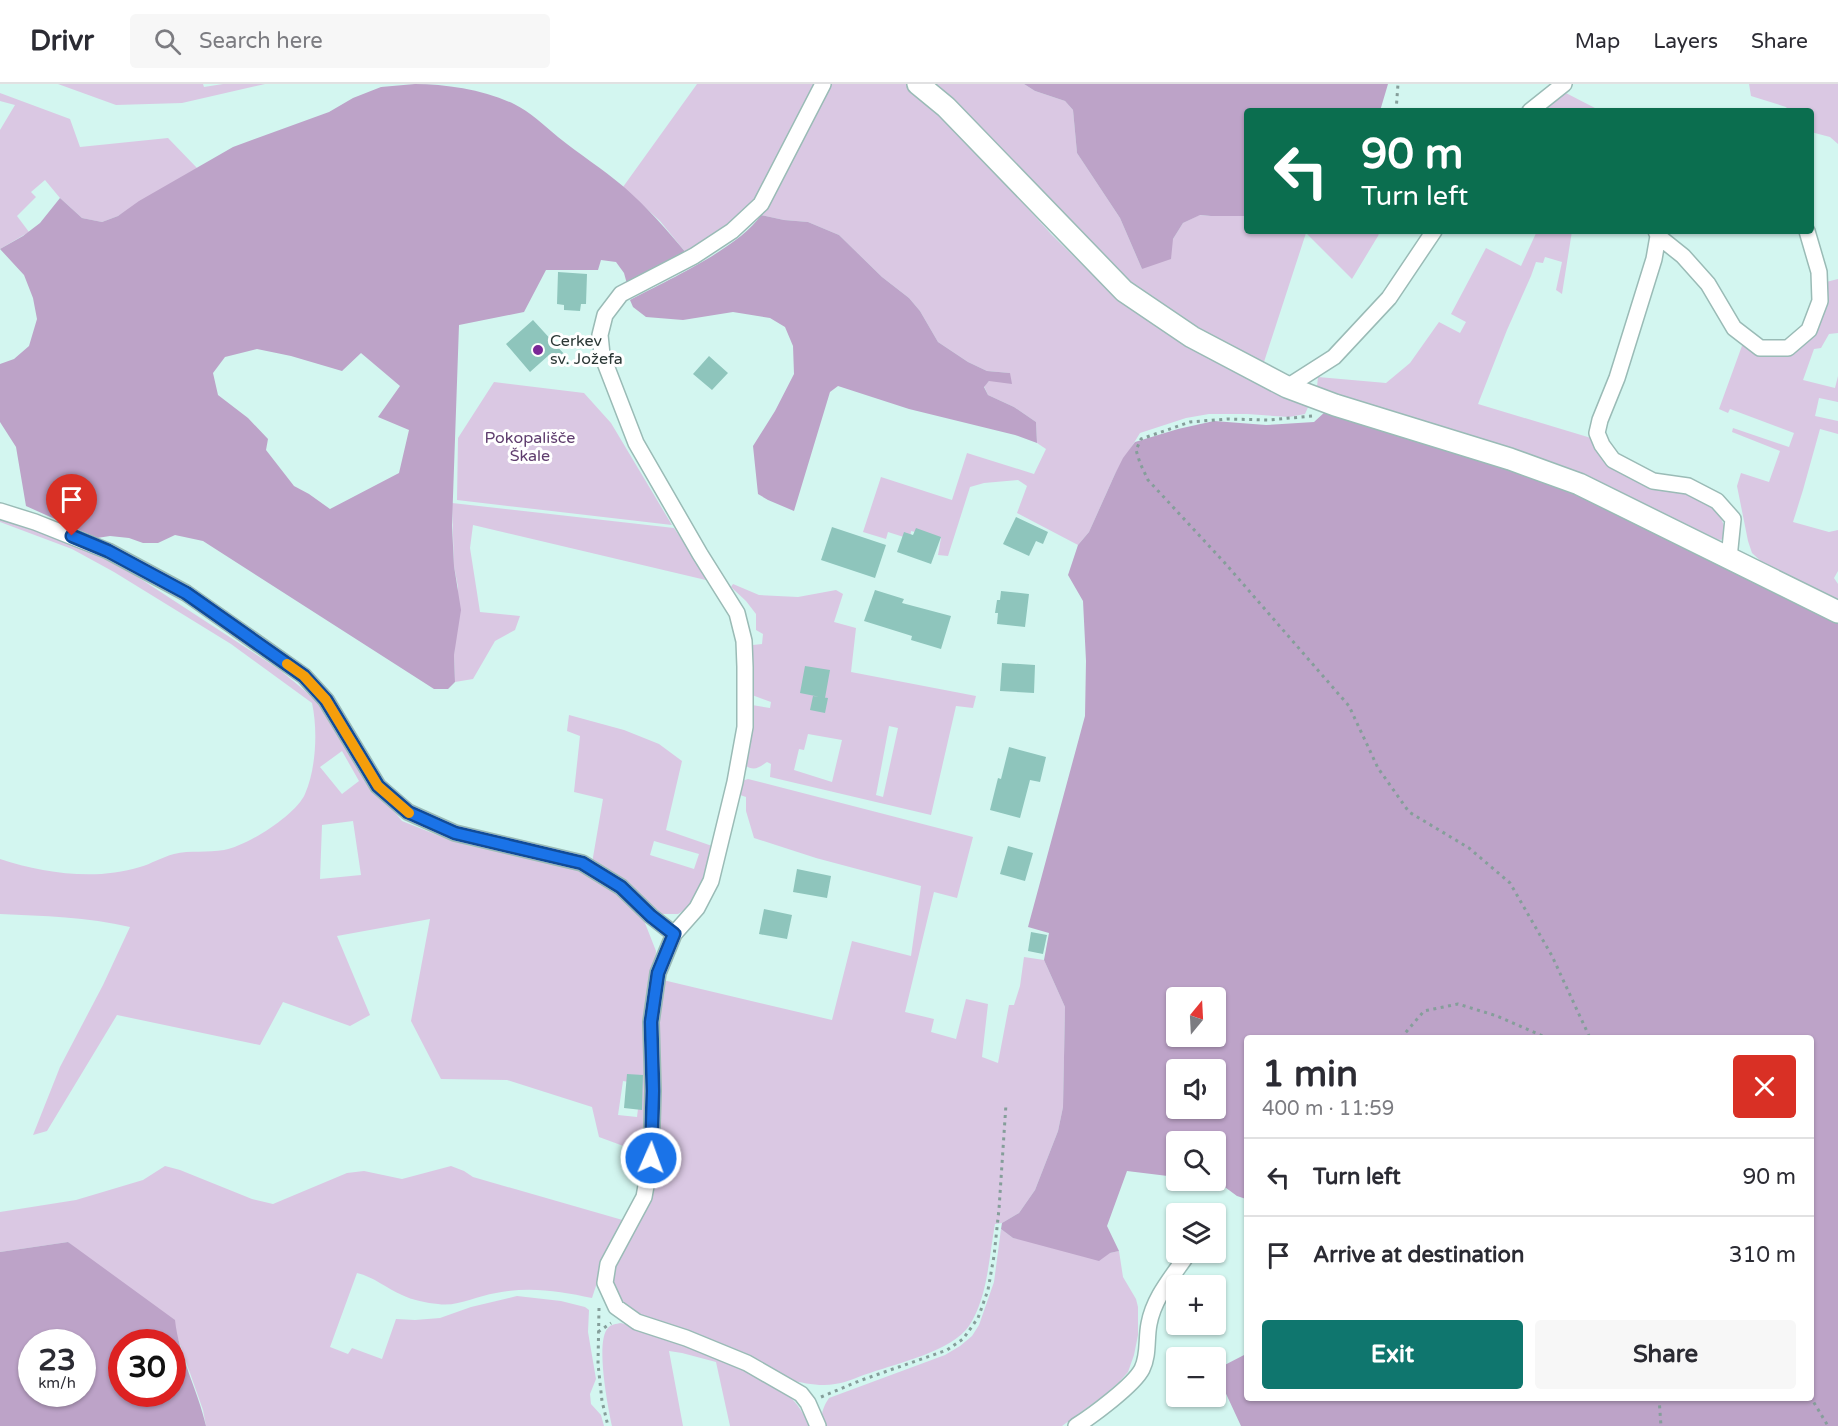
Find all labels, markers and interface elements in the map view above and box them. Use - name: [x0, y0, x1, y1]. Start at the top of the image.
- search box: [130, 14, 550, 68]
- text: Drivr: [30, 24, 94, 58]
- icon: search: [151, 25, 184, 58]
- text: Search here: [199, 28, 323, 54]
- text: Map: [1575, 29, 1620, 54]
- text: Layers: [1653, 29, 1718, 54]
- text: Share: [1751, 29, 1808, 54]
- text: 90 m: [1361, 129, 1463, 180]
- icon: left: [1262, 132, 1340, 210]
- text: Turn left: [1361, 180, 1468, 213]
- place label: Cerkev sv. Jožefa: [550, 331, 623, 369]
- marker: Cerkev sv. Jožefa: [531, 343, 545, 357]
- park label: Pokopališče Škale: [485, 428, 575, 466]
- pin: [46, 474, 97, 536]
- icon: arrive: [55, 483, 88, 516]
- north arrow: [1166, 987, 1226, 1047]
- map controls: [1166, 987, 1226, 1407]
- text: 1 min: [1262, 1053, 1358, 1096]
- button: close: [1733, 1055, 1796, 1118]
- button: sound: [1166, 1059, 1226, 1119]
- text: 400 m · 11:59: [1262, 1097, 1394, 1121]
- position arrow: [619, 1126, 683, 1190]
- button: search: [1166, 1131, 1226, 1191]
- icon: left: [1262, 1161, 1295, 1194]
- text: Turn left: [1313, 1164, 1401, 1190]
- text: 90 m: [1742, 1164, 1796, 1190]
- button: layers: [1166, 1203, 1226, 1263]
- icon: arrive: [1262, 1239, 1295, 1272]
- text: Arrive at destination: [1313, 1242, 1524, 1268]
- text: 310 m: [1729, 1242, 1796, 1268]
- button: +: [1166, 1275, 1226, 1335]
- button: Exit: [1262, 1320, 1523, 1389]
- button: Share: [1535, 1320, 1796, 1389]
- speed limit sign: 30: [108, 1329, 186, 1407]
- text: 23: [38, 1342, 76, 1379]
- button: −: [1166, 1347, 1226, 1407]
- text: km/h: [38, 1374, 76, 1392]

